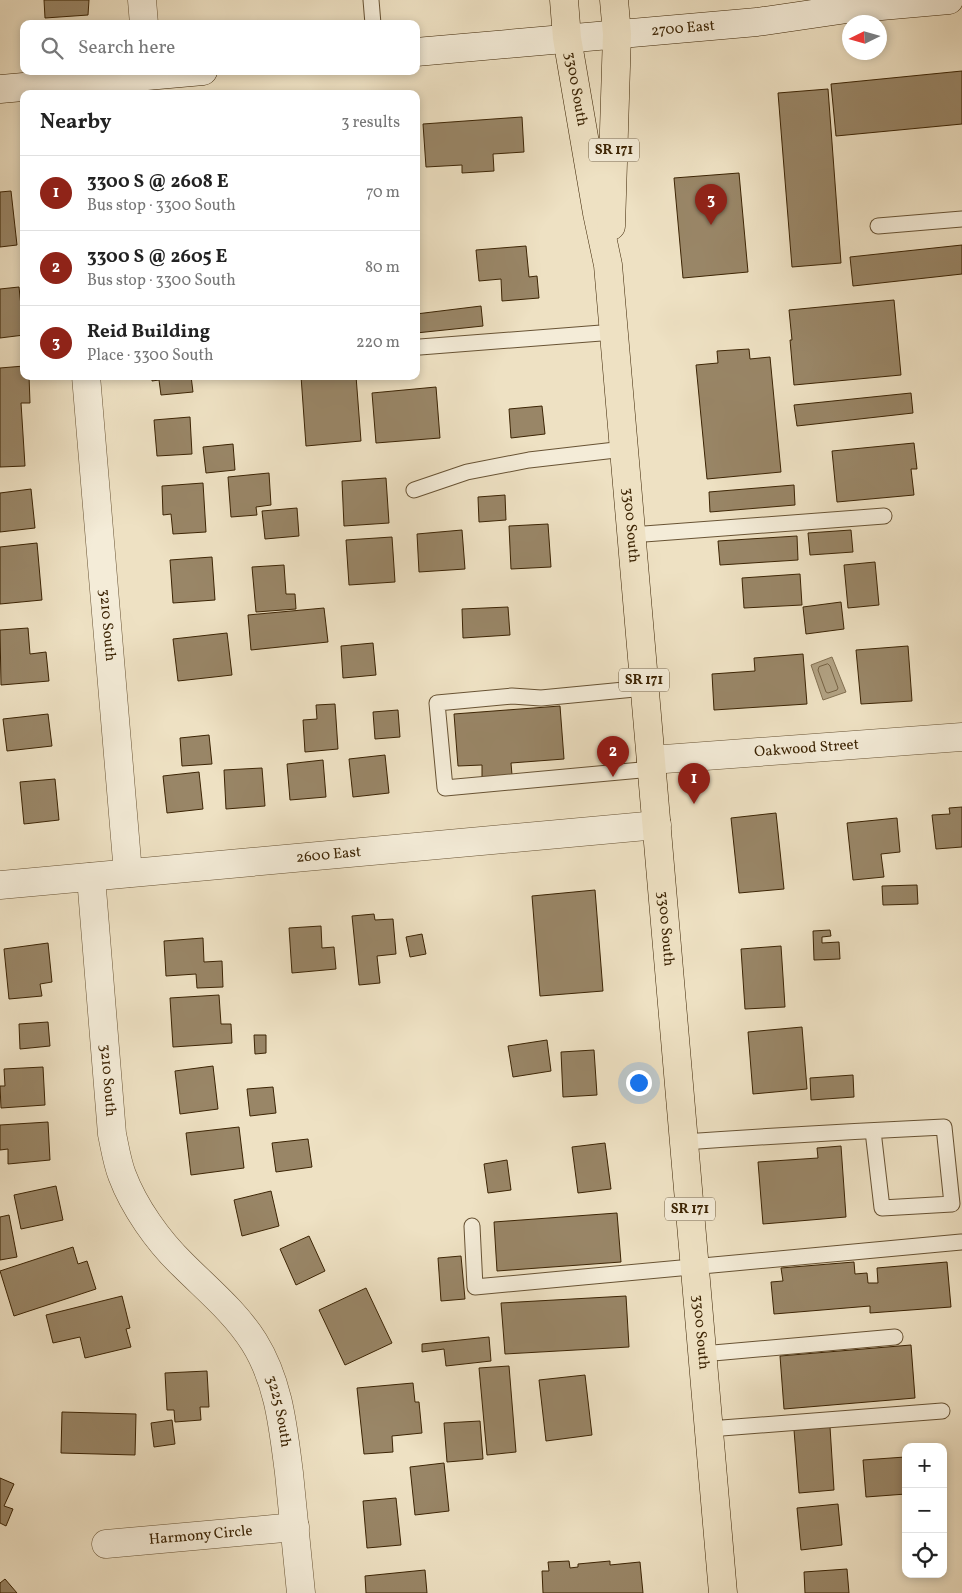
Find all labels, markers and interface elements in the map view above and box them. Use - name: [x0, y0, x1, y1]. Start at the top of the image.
- street label: 2700 East: [650, 15, 716, 42]
- north arrow: [842, 15, 887, 60]
- search box: [20, 20, 420, 75]
- icon: search: [38, 34, 66, 62]
- text: Search here: [78, 35, 175, 61]
- street label: 3300 South: [559, 50, 592, 128]
- text: Nearby: [40, 108, 111, 137]
- text: 3 results: [341, 112, 400, 134]
- road number: SR 171: [589, 138, 639, 162]
- text: 3300 S @ 2608 E: [87, 169, 229, 195]
- text: 1: [53, 182, 59, 204]
- text: 70 m: [366, 182, 400, 204]
- pin: 3: [695, 184, 727, 225]
- text: Bus stop · 3300 South: [87, 195, 236, 217]
- text: 3300 S @ 2605 E: [87, 244, 227, 270]
- text: 2: [52, 257, 60, 279]
- text: 80 m: [365, 257, 400, 279]
- text: Bus stop · 3300 South: [87, 270, 236, 292]
- text: Reid Building: [87, 319, 210, 345]
- text: 3: [52, 332, 60, 354]
- text: 220 m: [356, 332, 400, 354]
- text: Place · 3300 South: [87, 345, 214, 367]
- street label: 3300 South: [617, 487, 644, 564]
- street label: 3210 South: [94, 588, 121, 662]
- road number: SR 171: [619, 668, 669, 692]
- street label: Oakwood Street: [753, 734, 860, 763]
- pin: 2: [597, 736, 629, 777]
- pin: 1: [678, 763, 710, 804]
- street label: 2600 East: [295, 842, 362, 868]
- street label: 3300 South: [652, 890, 679, 967]
- street label: 3210 South: [94, 1043, 121, 1117]
- your location: [626, 1070, 652, 1096]
- road number: SR 171: [665, 1198, 715, 1220]
- street label: 3300 South: [687, 1294, 714, 1371]
- street label: 3225 South: [260, 1373, 296, 1449]
- map controls: [902, 1443, 947, 1578]
- button: +: [902, 1443, 947, 1488]
- button: −: [902, 1488, 947, 1533]
- street label: Harmony Circle: [148, 1520, 253, 1551]
- button: locate: [902, 1533, 947, 1578]

